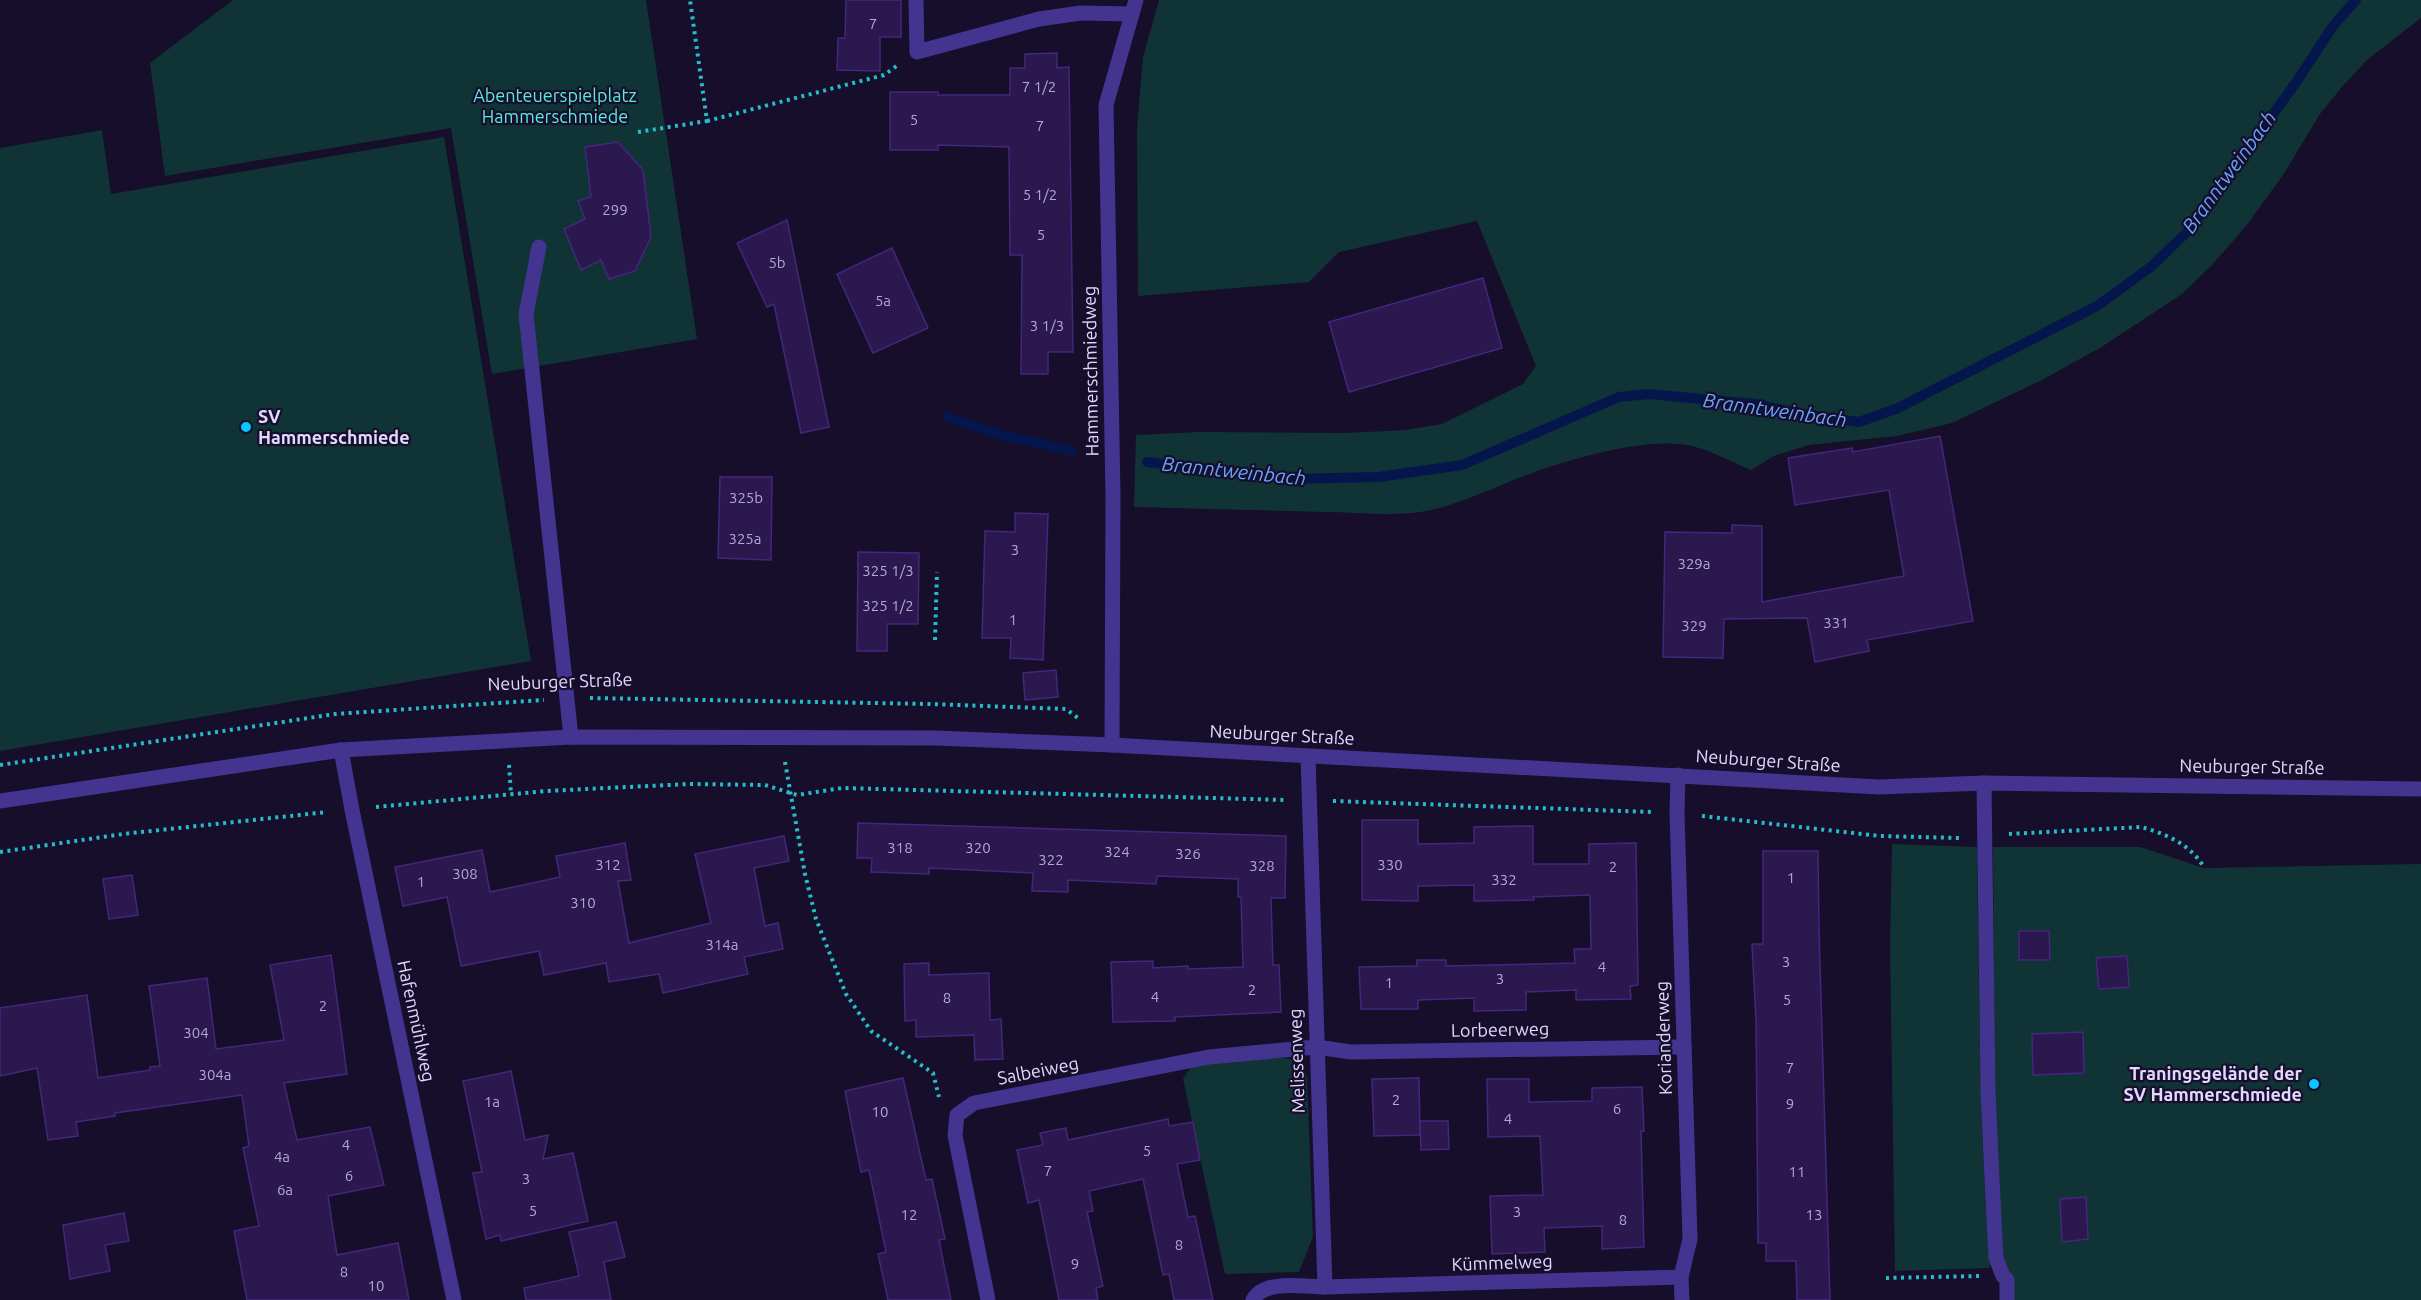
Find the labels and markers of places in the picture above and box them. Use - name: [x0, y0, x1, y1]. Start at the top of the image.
- place label: SV Hammerschmiede: [258, 406, 410, 447]
- marker: SV Hammerschmiede: [239, 420, 253, 434]
- place label: Traningsgelände der SV Hammerschmiede: [2124, 1063, 2303, 1104]
- marker: Traningsgelände der SV Hammerschmiede: [2307, 1077, 2321, 1091]

